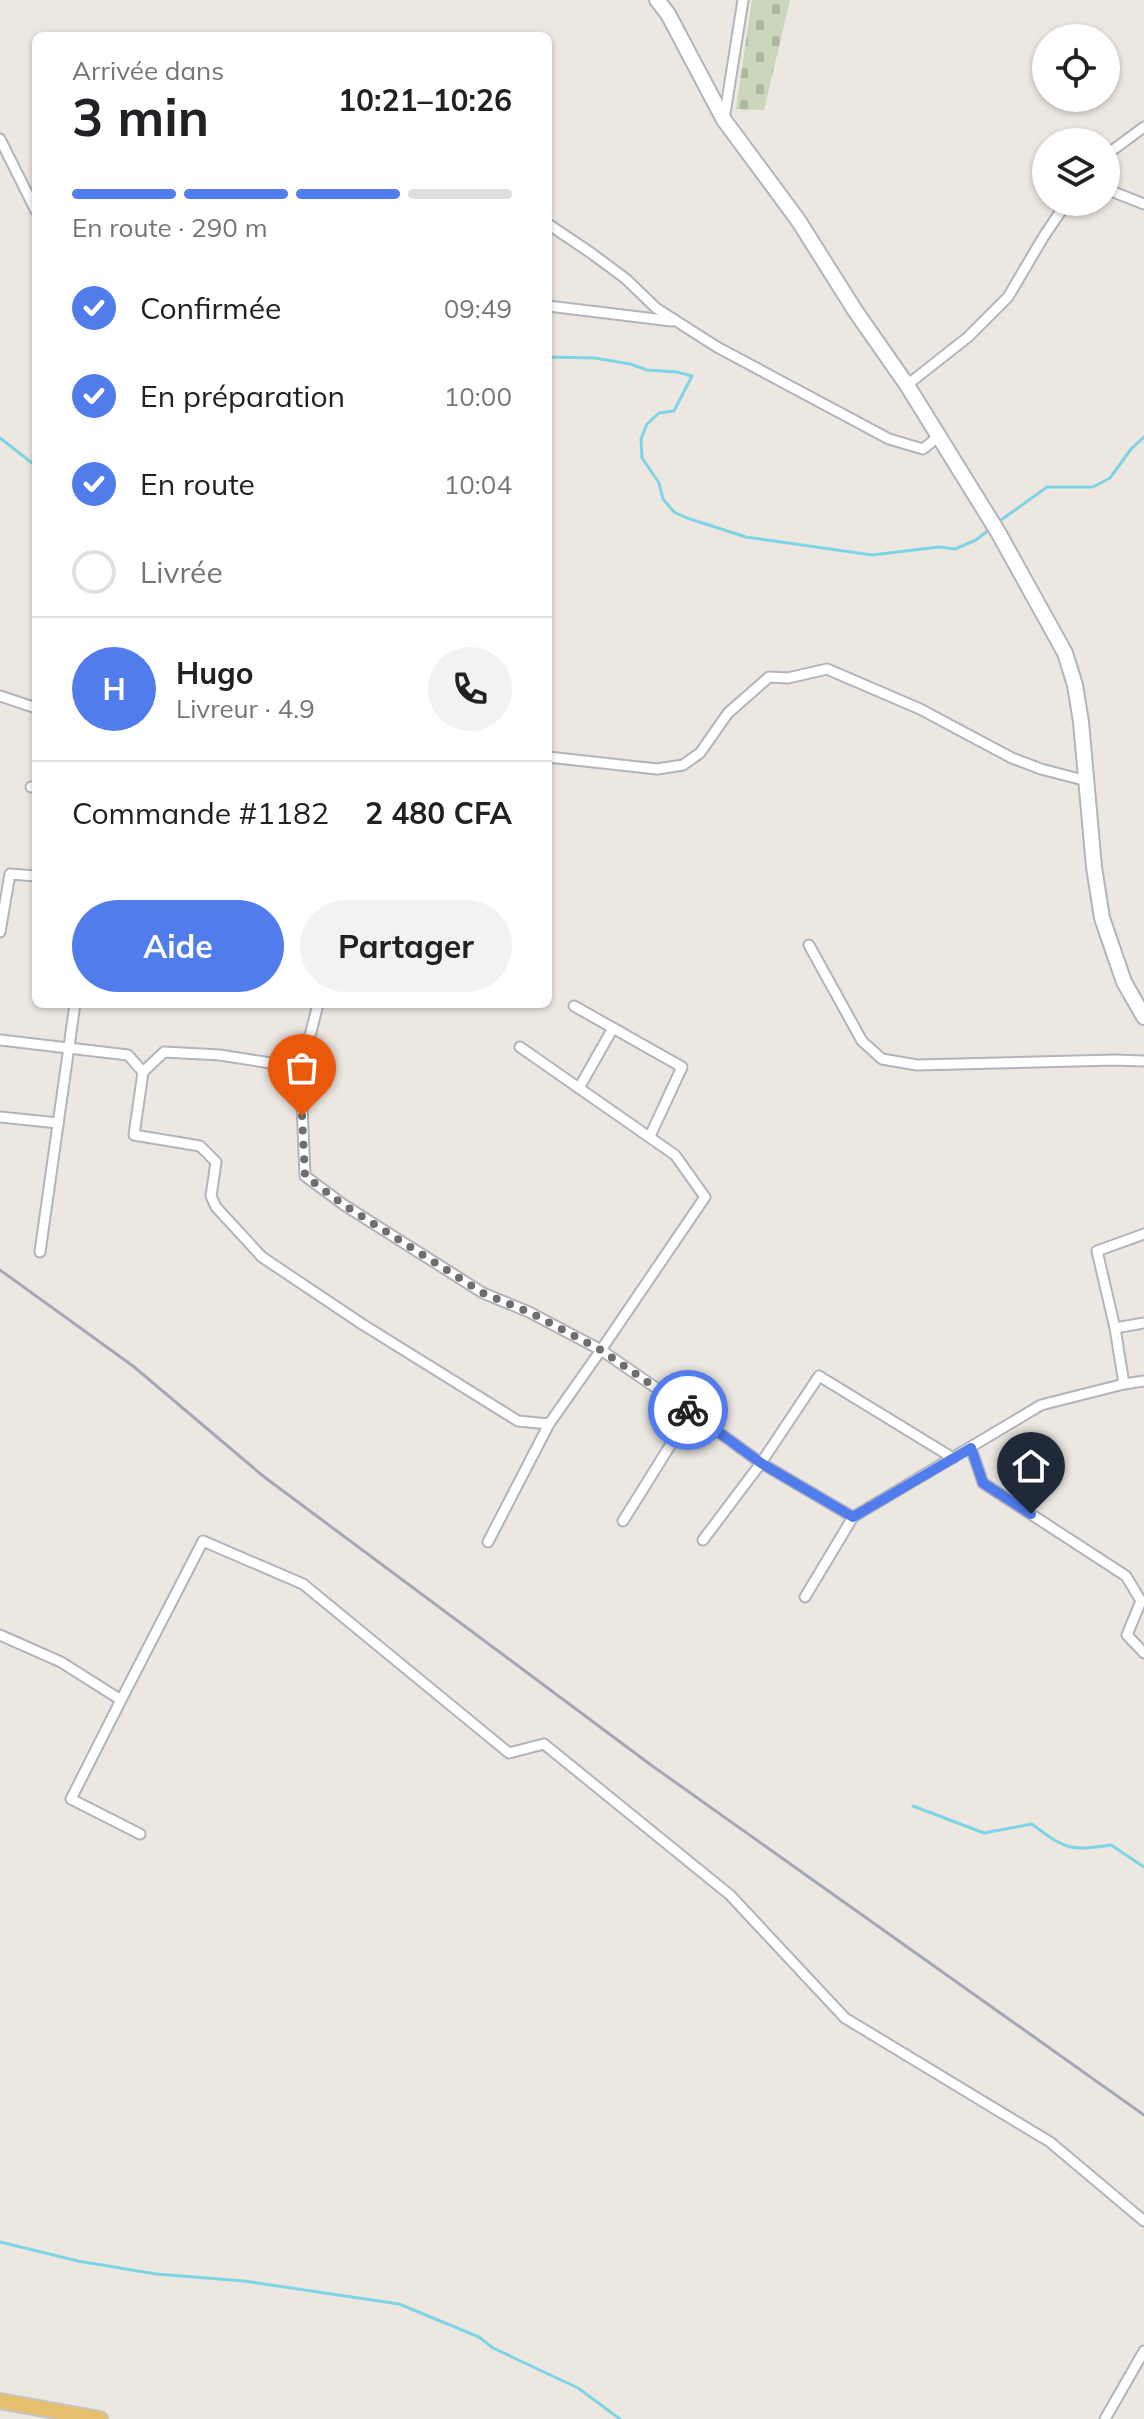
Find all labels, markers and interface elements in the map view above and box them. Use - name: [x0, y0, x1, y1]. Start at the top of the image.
- map controls: [1032, 24, 1120, 216]
- button: locate: [1032, 24, 1120, 112]
- text: Arrivée dans: [72, 54, 224, 87]
- text: 10:21–10:26: [338, 81, 512, 119]
- text: 3 min: [72, 84, 209, 149]
- button: layers: [1032, 128, 1120, 216]
- text: En route · 290 m: [72, 211, 268, 244]
- icon: check: [72, 286, 116, 330]
- text: Confirmée: [140, 289, 281, 327]
- text: 09:49: [444, 292, 512, 325]
- icon: check: [72, 374, 116, 418]
- text: En préparation: [140, 377, 345, 415]
- text: 10:00: [444, 380, 512, 413]
- icon: check: [72, 462, 116, 506]
- text: En route: [140, 465, 255, 503]
- text: 10:04: [444, 468, 512, 501]
- text: Livrée: [140, 553, 223, 591]
- button: phone: [428, 647, 512, 731]
- text: Hugo: [176, 654, 254, 692]
- text: H: [102, 670, 126, 708]
- text: Livreur · 4.9: [176, 692, 315, 725]
- text: Commande #1182: [72, 794, 329, 832]
- text: 2 480 CFA: [365, 794, 512, 832]
- button: Aide: [72, 900, 284, 992]
- button: Partager: [300, 900, 512, 992]
- pin: [268, 1034, 336, 1116]
- icon: bag: [280, 1046, 324, 1090]
- courier: [648, 1370, 728, 1450]
- icon: bike: [666, 1388, 710, 1432]
- pin: [997, 1432, 1065, 1514]
- icon: home: [1009, 1444, 1053, 1488]

